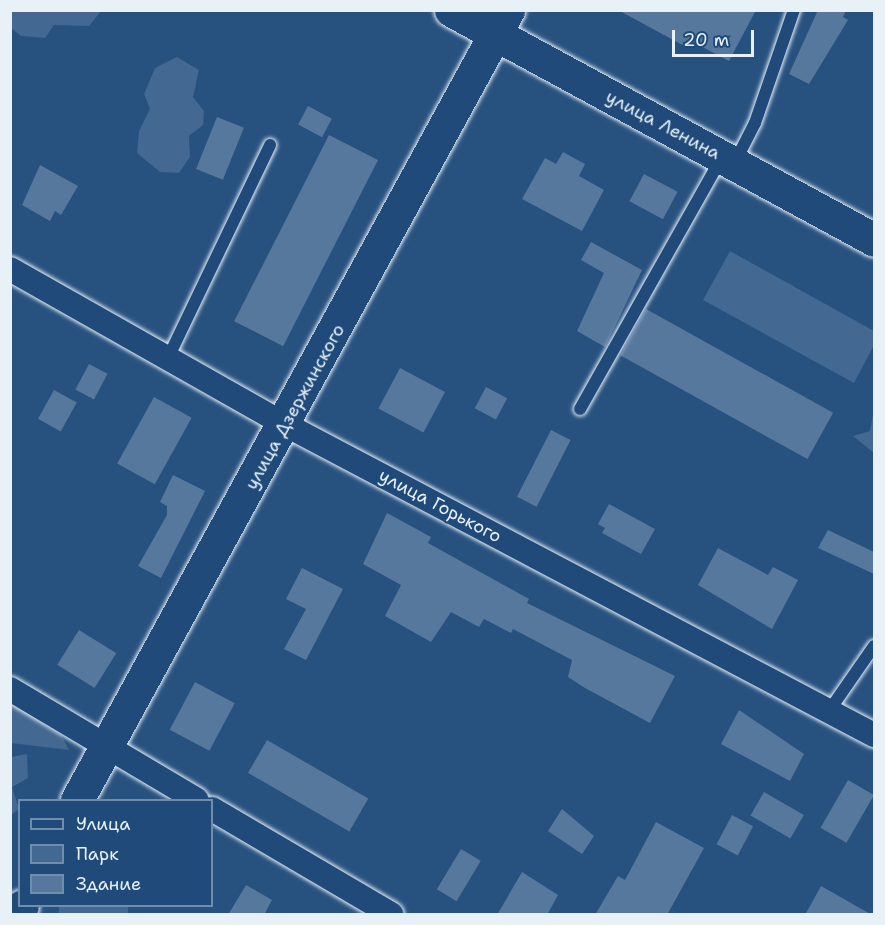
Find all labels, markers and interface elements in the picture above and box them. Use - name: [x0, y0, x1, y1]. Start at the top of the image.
- scale bar: [675, 18, 758, 56]
- text: 20 m: [683, 28, 729, 52]
- street label: улица Ленина: [602, 86, 724, 164]
- street label: улица Дзержинского: [241, 321, 349, 493]
- street label: улица Горького: [375, 465, 505, 547]
- legend: [18, 799, 213, 907]
- text: Улица: [76, 812, 130, 836]
- text: Парк: [76, 842, 119, 866]
- text: Здание: [76, 872, 141, 896]

